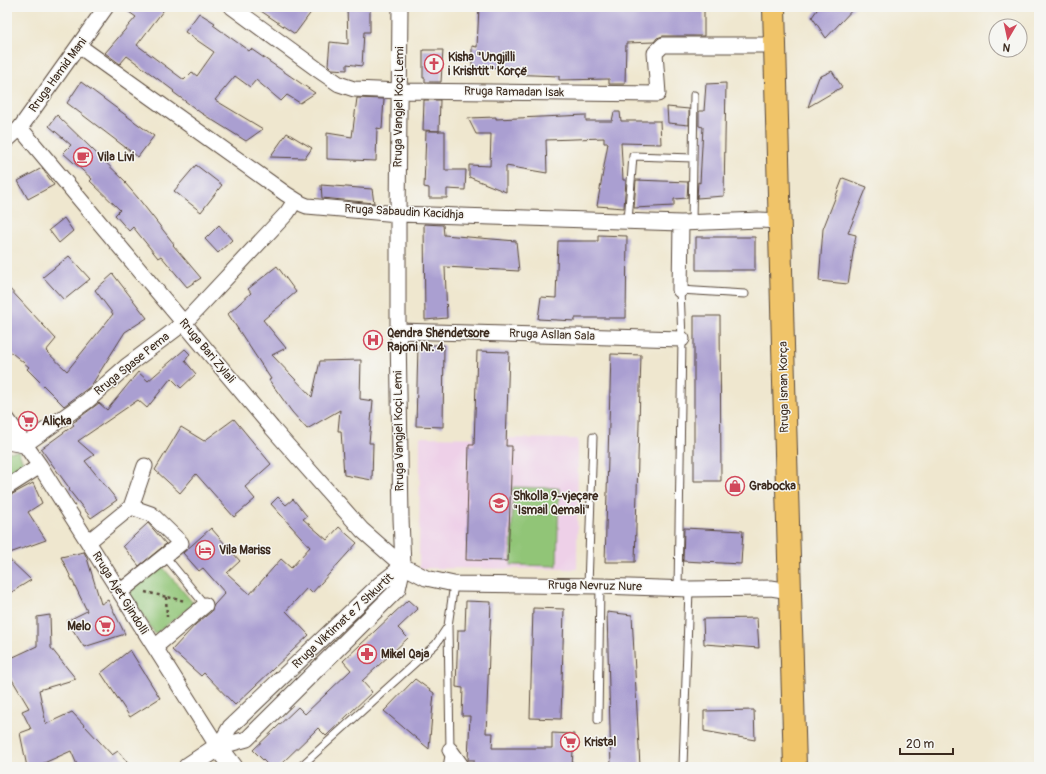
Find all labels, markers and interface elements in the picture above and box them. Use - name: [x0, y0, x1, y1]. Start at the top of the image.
- north arrow: [988, 18, 1028, 58]
- street label: Rruga Hamid Mani: [26, 35, 90, 115]
- text: N: [1001, 40, 1011, 54]
- street label: Rruga Vangjel Koçi Lemi: [390, 46, 408, 168]
- place label: Kisha "Ungjilli i Krishtit" Korçë: [448, 50, 528, 79]
- church icon: Kisha "Ungjilli i Krishtit" Korçë: [423, 53, 445, 75]
- street label: Rruga Ramadan Isak: [464, 84, 564, 100]
- cafe icon: Vila Livi: [72, 146, 94, 168]
- place label: Vila Livi: [97, 150, 134, 165]
- street label: Rruga Sabaudin Kacidhja: [344, 201, 464, 223]
- street label: Rruga Bari Zylali: [176, 316, 238, 386]
- place label: Qendra Shëndetsore Rajoni Nr. 4: [387, 326, 491, 355]
- street label: Rruga Asllan Sala: [509, 326, 596, 344]
- street label: Rruga Spase Pema: [91, 329, 173, 399]
- hospital icon: Qendra Shëndetsore Rajoni Nr. 4: [362, 329, 384, 351]
- street label: Rruga Isnan Korça: [776, 341, 792, 433]
- street label: Rruga Vangjel Koçi Lemi: [390, 370, 408, 492]
- supermarket icon: Aliçka: [17, 410, 39, 432]
- place label: Aliçka: [42, 414, 72, 429]
- shop icon: Grabocka: [724, 475, 746, 497]
- place label: Grabocka: [749, 479, 796, 494]
- place label: Shkolla 9-vjeçare "Ismail Qemali": [513, 489, 599, 518]
- school or university icon: Shkolla 9-vjeçare "Ismail Qemali": [488, 492, 510, 514]
- hotel icon: Vila Mariss: [194, 539, 216, 561]
- place label: Vila Mariss: [219, 543, 271, 558]
- street label: Rruga Ajet Gjindolli: [89, 549, 151, 637]
- street label: Rruga Viktimat e 7 Shkurtit: [289, 570, 397, 672]
- street label: Rruga Nevruz Nure: [548, 578, 642, 594]
- supermarket icon: Melo: [94, 615, 116, 637]
- place label: Melo: [67, 619, 92, 634]
- pharmacy icon: Mikel Qaja: [356, 643, 378, 665]
- place label: Mikel Qaja: [381, 647, 430, 662]
- scale bar: [900, 730, 953, 756]
- supermarket icon: Kristal: [559, 731, 581, 753]
- place label: Kristal: [584, 735, 616, 750]
- text: 20 m: [906, 737, 935, 752]

